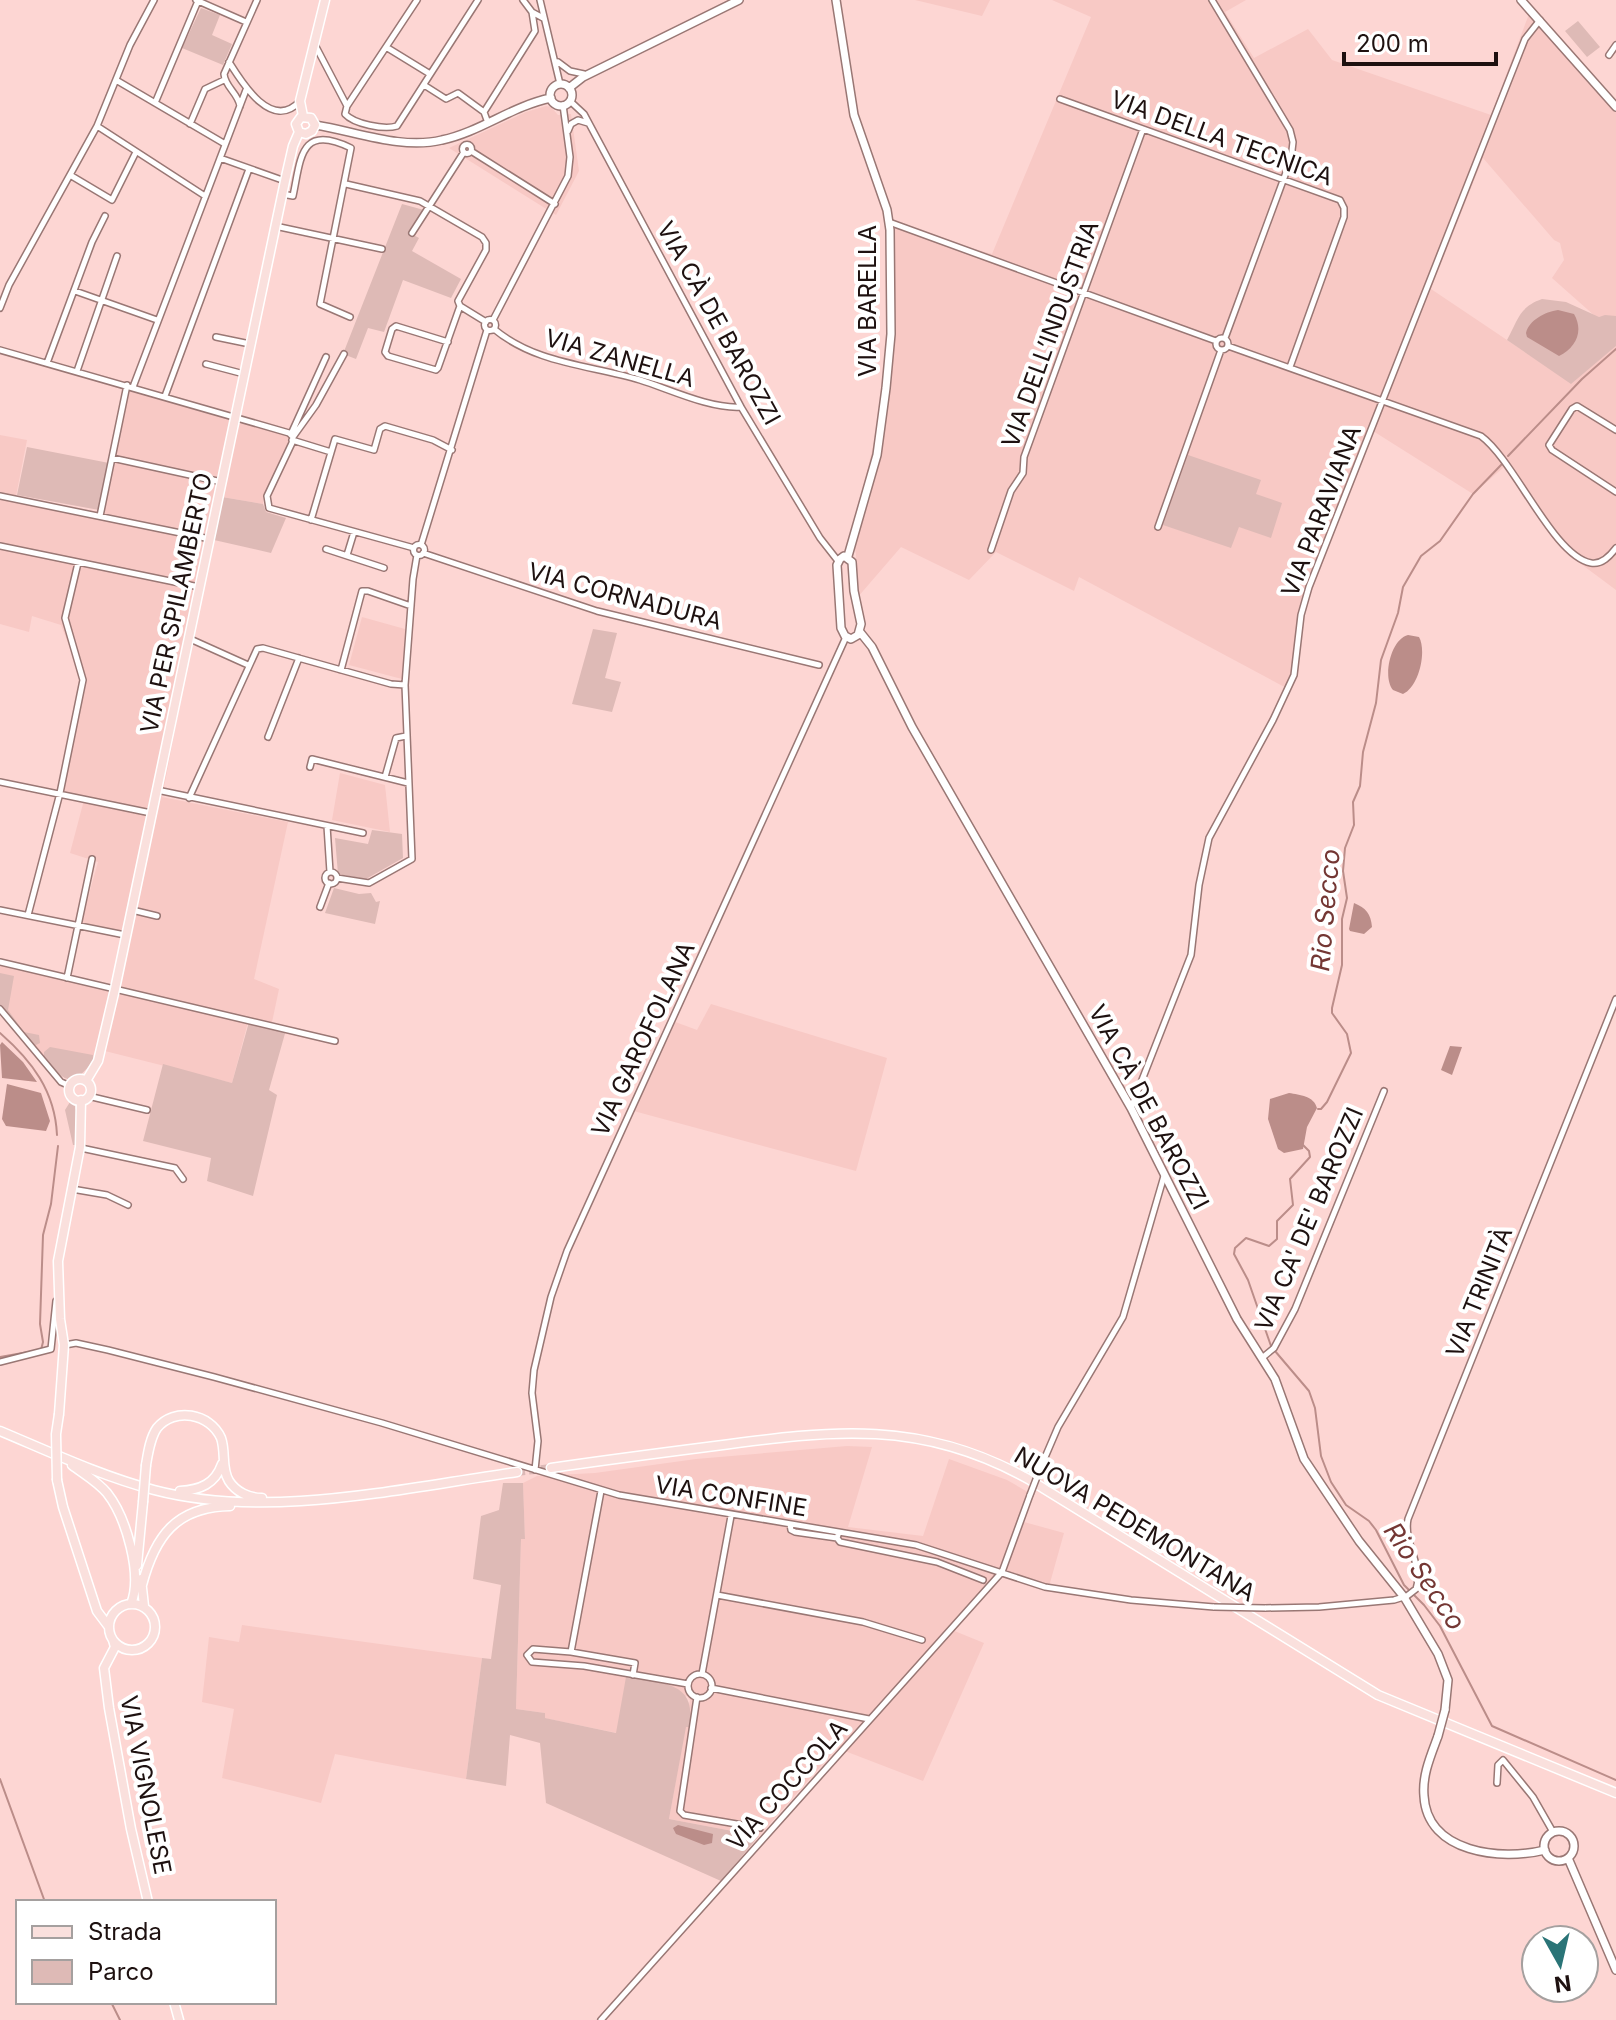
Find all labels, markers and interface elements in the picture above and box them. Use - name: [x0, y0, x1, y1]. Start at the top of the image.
- scale bar: [1344, 16, 1496, 66]
- text: 200 m: [1356, 29, 1429, 58]
- street label: VIA DELLA TECNICA: [1107, 84, 1337, 192]
- street label: VIA CÀ DE BAROZZI: [651, 216, 788, 430]
- street label: VIA DELL’INDUSTRIA: [995, 216, 1105, 452]
- street label: VIA BARELLA: [853, 225, 882, 377]
- street label: VIA ZANELLA: [542, 323, 698, 393]
- street label: VIA PARAVIANA: [1275, 421, 1367, 601]
- street label: VIA PER SPILAMBERTO: [134, 470, 218, 736]
- street label: VIA CORNADURA: [525, 556, 725, 636]
- water label: Rio Secco: [1304, 847, 1346, 973]
- street label: VIA GAROFOLANA: [585, 937, 701, 1141]
- street label: VIA CÀ DE BAROZZI: [1083, 999, 1216, 1214]
- street label: VIA CA' DE' BAROZZI: [1249, 1103, 1369, 1335]
- street label: VIA TRINITÀ: [1439, 1222, 1518, 1362]
- street label: NUOVA PEDEMONTANA: [1009, 1440, 1261, 1608]
- street label: VIA CONFINE: [653, 1470, 809, 1522]
- water label: Rio Secco: [1378, 1516, 1472, 1636]
- street label: VIA VIGNOLESE: [114, 1693, 178, 1877]
- street label: VIA COCCOLA: [721, 1714, 853, 1856]
- legend: [16, 1900, 276, 2004]
- text: Strada: [88, 1917, 162, 1946]
- north arrow: [1520, 1924, 1600, 2004]
- text: Parco: [88, 1957, 154, 1986]
- text: N: [1553, 1970, 1573, 1998]

